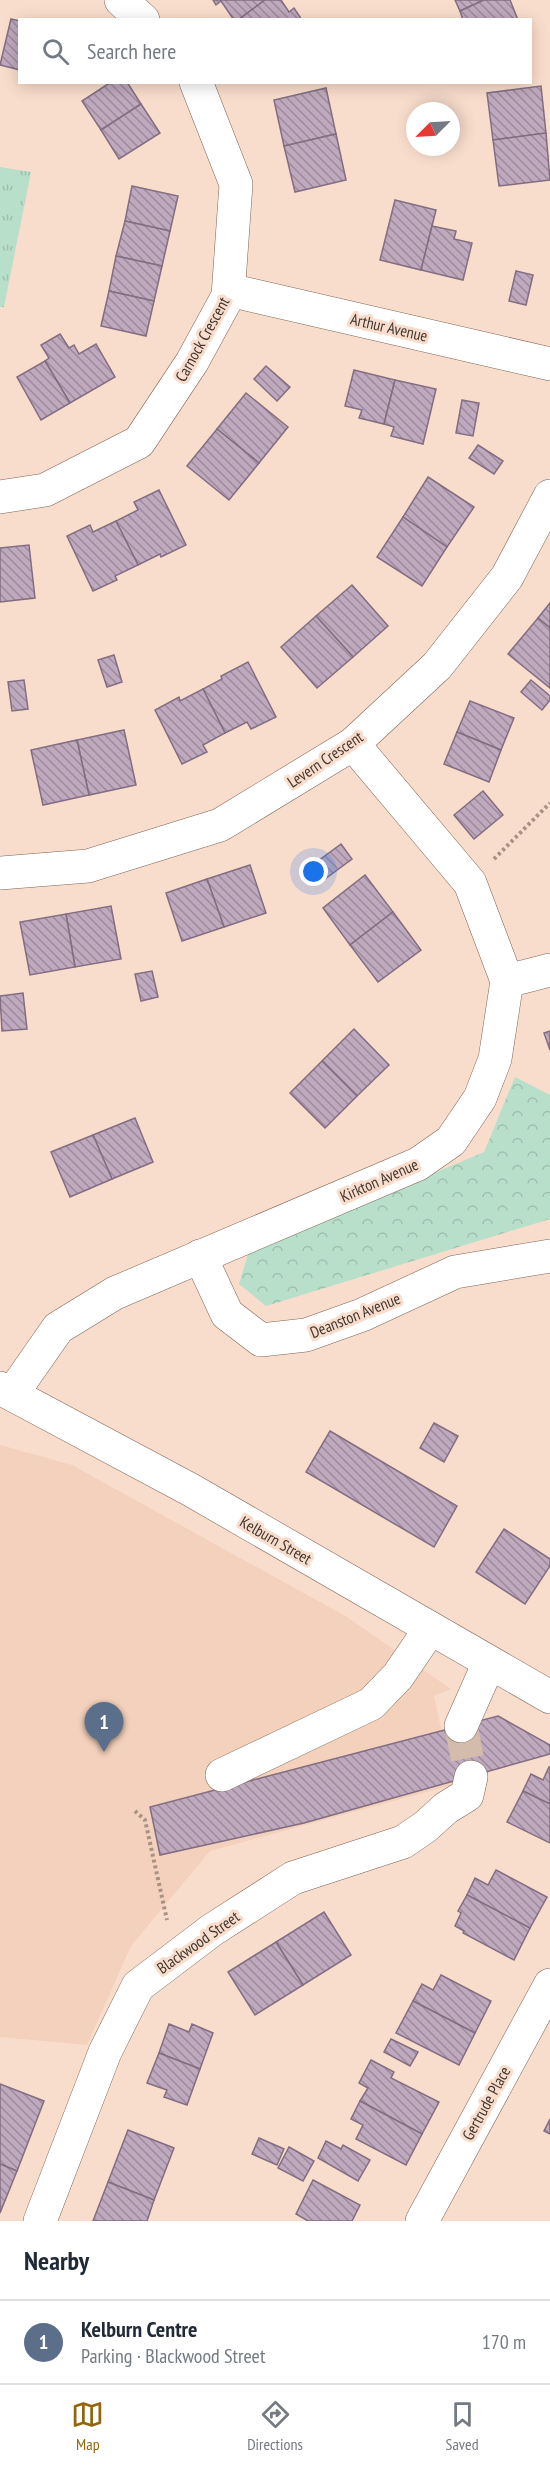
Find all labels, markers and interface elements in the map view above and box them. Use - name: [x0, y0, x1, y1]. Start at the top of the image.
- search box: [18, 18, 532, 84]
- icon: search: [39, 35, 72, 68]
- text: Search here: [87, 37, 176, 65]
- north arrow: [406, 102, 460, 156]
- street label: Carnock Crescent: [171, 293, 234, 385]
- street label: Arthur Avenue: [348, 308, 430, 346]
- street label: Levern Crescent: [283, 726, 367, 792]
- your location: [299, 857, 328, 886]
- street label: Kirkton Avenue: [337, 1154, 421, 1206]
- street label: Deanston Avenue: [307, 1288, 403, 1342]
- street label: Kelburn Street: [237, 1511, 316, 1569]
- pin: 1: [84, 1702, 124, 1752]
- street label: Blackwood Street: [153, 1906, 244, 1978]
- street label: Gertrude Place: [458, 2063, 514, 2143]
- text: Nearby: [24, 2244, 89, 2277]
- text: Kelburn Centre: [81, 2315, 197, 2343]
- text: 1: [39, 2329, 48, 2355]
- text: 170 m: [482, 2329, 526, 2355]
- text: Parking · Blackwood Street: [81, 2343, 265, 2369]
- tab: Map: [71, 2398, 104, 2454]
- tab: Directions: [247, 2398, 303, 2454]
- tab: Saved: [446, 2398, 479, 2454]

